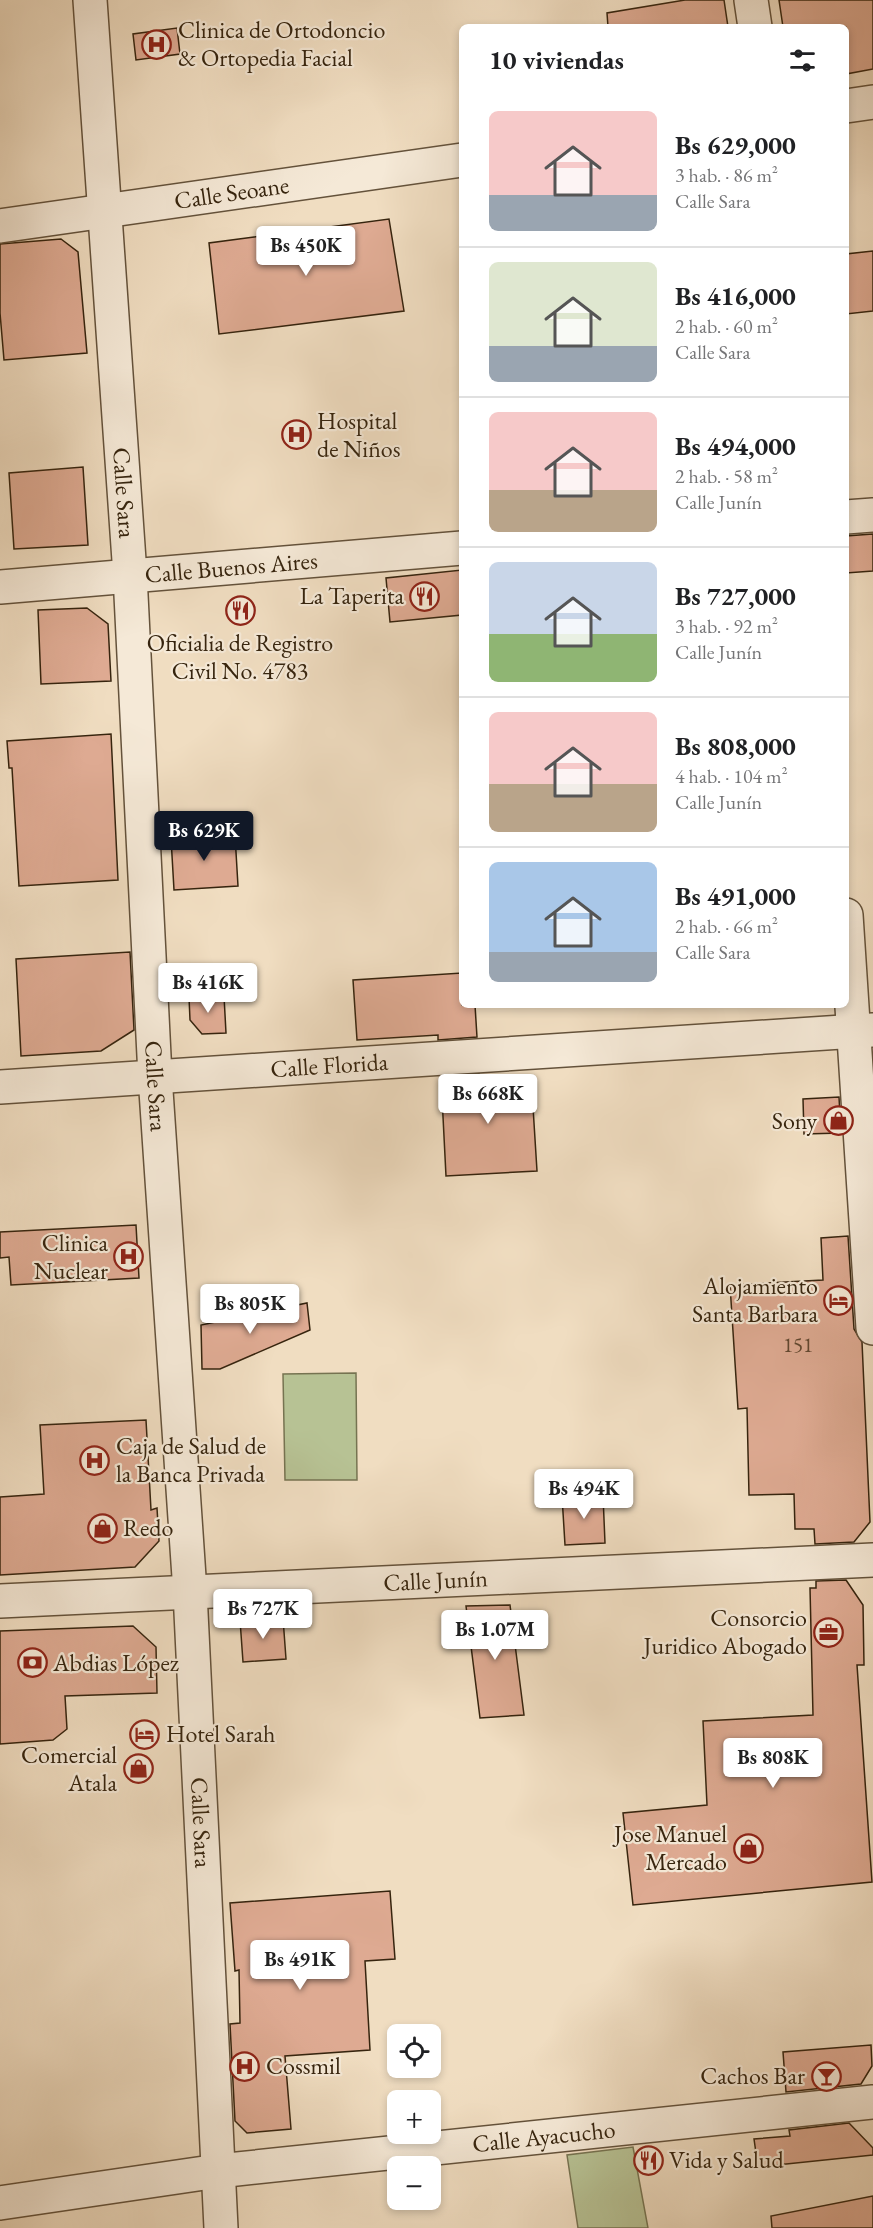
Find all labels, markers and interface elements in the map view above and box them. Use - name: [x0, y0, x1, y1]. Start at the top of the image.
- place label: Clinica de Ortodoncio & Ortopedia Facial: [178, 14, 385, 73]
- hospital icon: Clinica de Ortodoncio & Ortopedia Facial: [141, 28, 173, 60]
- text: 10 viviendas: [489, 43, 624, 77]
- icon: filters: [786, 44, 819, 77]
- text: Bs 629,000: [675, 128, 796, 162]
- icon: home: [537, 135, 609, 207]
- text: 3 hab. · 86 m²: [675, 162, 778, 188]
- street label: Calle Seoane: [172, 169, 291, 216]
- text: Calle Sara: [675, 188, 751, 214]
- pin: Bs 450K: [251, 226, 361, 277]
- text: Bs 450K: [270, 232, 342, 258]
- text: Bs 416,000: [675, 279, 796, 313]
- icon: home: [537, 286, 609, 358]
- text: 2 hab. · 60 m²: [675, 313, 778, 339]
- text: Calle Sara: [675, 339, 751, 365]
- place label: Hospital de Niños: [317, 405, 401, 464]
- hospital icon: Hospital de Niños: [280, 419, 312, 451]
- text: Bs 494,000: [675, 429, 796, 463]
- icon: home: [537, 436, 609, 508]
- street label: Calle Sara: [106, 446, 143, 540]
- text: 2 hab. · 58 m²: [675, 463, 778, 489]
- text: Calle Junín: [675, 489, 762, 515]
- street label: Calle Buenos Aires: [143, 544, 319, 590]
- text: Bs 727,000: [675, 579, 796, 613]
- place label: La Taperita: [300, 580, 404, 611]
- restaurant icon: La Taperita: [409, 580, 441, 612]
- icon: home: [537, 586, 609, 658]
- restaurant icon: Oficialia de Registro Civil No. 4783: [224, 594, 256, 626]
- text: 3 hab. · 92 m²: [675, 613, 778, 639]
- place label: Oficialia de Registro Civil No. 4783: [147, 627, 333, 686]
- text: Calle Junín: [675, 639, 762, 665]
- text: Bs 808,000: [675, 729, 796, 763]
- icon: home: [537, 736, 609, 808]
- text: 4 hab. · 104 m²: [675, 763, 788, 789]
- text: Calle Junín: [675, 789, 762, 815]
- pin: Bs 629K: [149, 811, 259, 862]
- text: Bs 629K: [168, 817, 240, 843]
- text: Bs 491,000: [675, 879, 796, 913]
- icon: home: [537, 886, 609, 958]
- text: 2 hab. · 66 m²: [675, 913, 778, 939]
- text: Calle Sara: [675, 939, 751, 965]
- pin: Bs 416K: [153, 963, 263, 1014]
- text: Bs 416K: [172, 969, 244, 995]
- street label: Calle Sara: [138, 1040, 175, 1133]
- street label: Calle Florida: [269, 1046, 390, 1084]
- pin: Bs 668K: [433, 1074, 543, 1125]
- text: Bs 668K: [452, 1080, 524, 1106]
- place label: Sony: [772, 1105, 817, 1136]
- shop icon: Sony: [822, 1105, 854, 1137]
- place label: Clinica Nuclear: [34, 1227, 108, 1286]
- hospital icon: Clinica Nuclear: [113, 1241, 145, 1273]
- place label: Alojamiento Santa Barbara: [692, 1270, 818, 1329]
- pin: Bs 805K: [195, 1284, 305, 1335]
- hotel icon: Alojamiento Santa Barbara: [823, 1284, 855, 1316]
- text: Bs 805K: [214, 1290, 286, 1316]
- house number: 151: [783, 1331, 813, 1358]
- place label: Caja de Salud de la Banca Privada: [116, 1430, 266, 1489]
- hospital icon: Caja de Salud de la Banca Privada: [79, 1444, 111, 1476]
- pin: Bs 494K: [529, 1469, 639, 1520]
- text: Bs 494K: [548, 1475, 620, 1501]
- shop icon: Redo: [86, 1512, 118, 1544]
- place label: Redo: [123, 1512, 173, 1543]
- street label: Calle Junín: [383, 1562, 489, 1598]
- pin: Bs 727K: [208, 1589, 318, 1640]
- text: Bs 727K: [227, 1595, 299, 1621]
- place label: Consorcio Juridico Abogado: [641, 1602, 807, 1661]
- pin: Bs 1.07M: [433, 1610, 557, 1661]
- text: Bs 1.07M: [455, 1616, 535, 1642]
- office icon: Consorcio Juridico Abogado: [812, 1616, 844, 1648]
- bank icon: Abdias López: [16, 1647, 48, 1679]
- place label: Abdias López: [52, 1647, 179, 1678]
- hotel icon: Hotel Sarah: [129, 1718, 161, 1750]
- place label: Hotel Sarah: [166, 1718, 275, 1749]
- pin: Bs 808K: [718, 1738, 828, 1789]
- place label: Comercial Atala: [21, 1739, 117, 1798]
- text: Bs 808K: [737, 1744, 809, 1770]
- shop icon: Comercial Atala: [122, 1753, 154, 1785]
- street label: Calle Sara: [184, 1776, 219, 1869]
- place label: Jose Manuel Mercado: [612, 1818, 727, 1877]
- shop icon: Jose Manuel Mercado: [732, 1832, 764, 1864]
- pin: Bs 491K: [245, 1940, 355, 1991]
- text: Bs 491K: [264, 1946, 336, 1972]
- map controls: [387, 2024, 441, 2210]
- button: locate: [387, 2024, 441, 2078]
- hospital icon: Cossmil: [229, 2050, 261, 2082]
- place label: Cossmil: [266, 2050, 341, 2081]
- place label: Cachos Bar: [700, 2060, 805, 2091]
- bar icon: Cachos Bar: [810, 2060, 842, 2092]
- button: +: [387, 2090, 441, 2144]
- street label: Calle Ayacucho: [471, 2113, 617, 2159]
- restaurant icon: Vida y Salud: [632, 2144, 664, 2176]
- place label: Vida y Salud: [669, 2144, 785, 2175]
- button: −: [387, 2156, 441, 2210]

